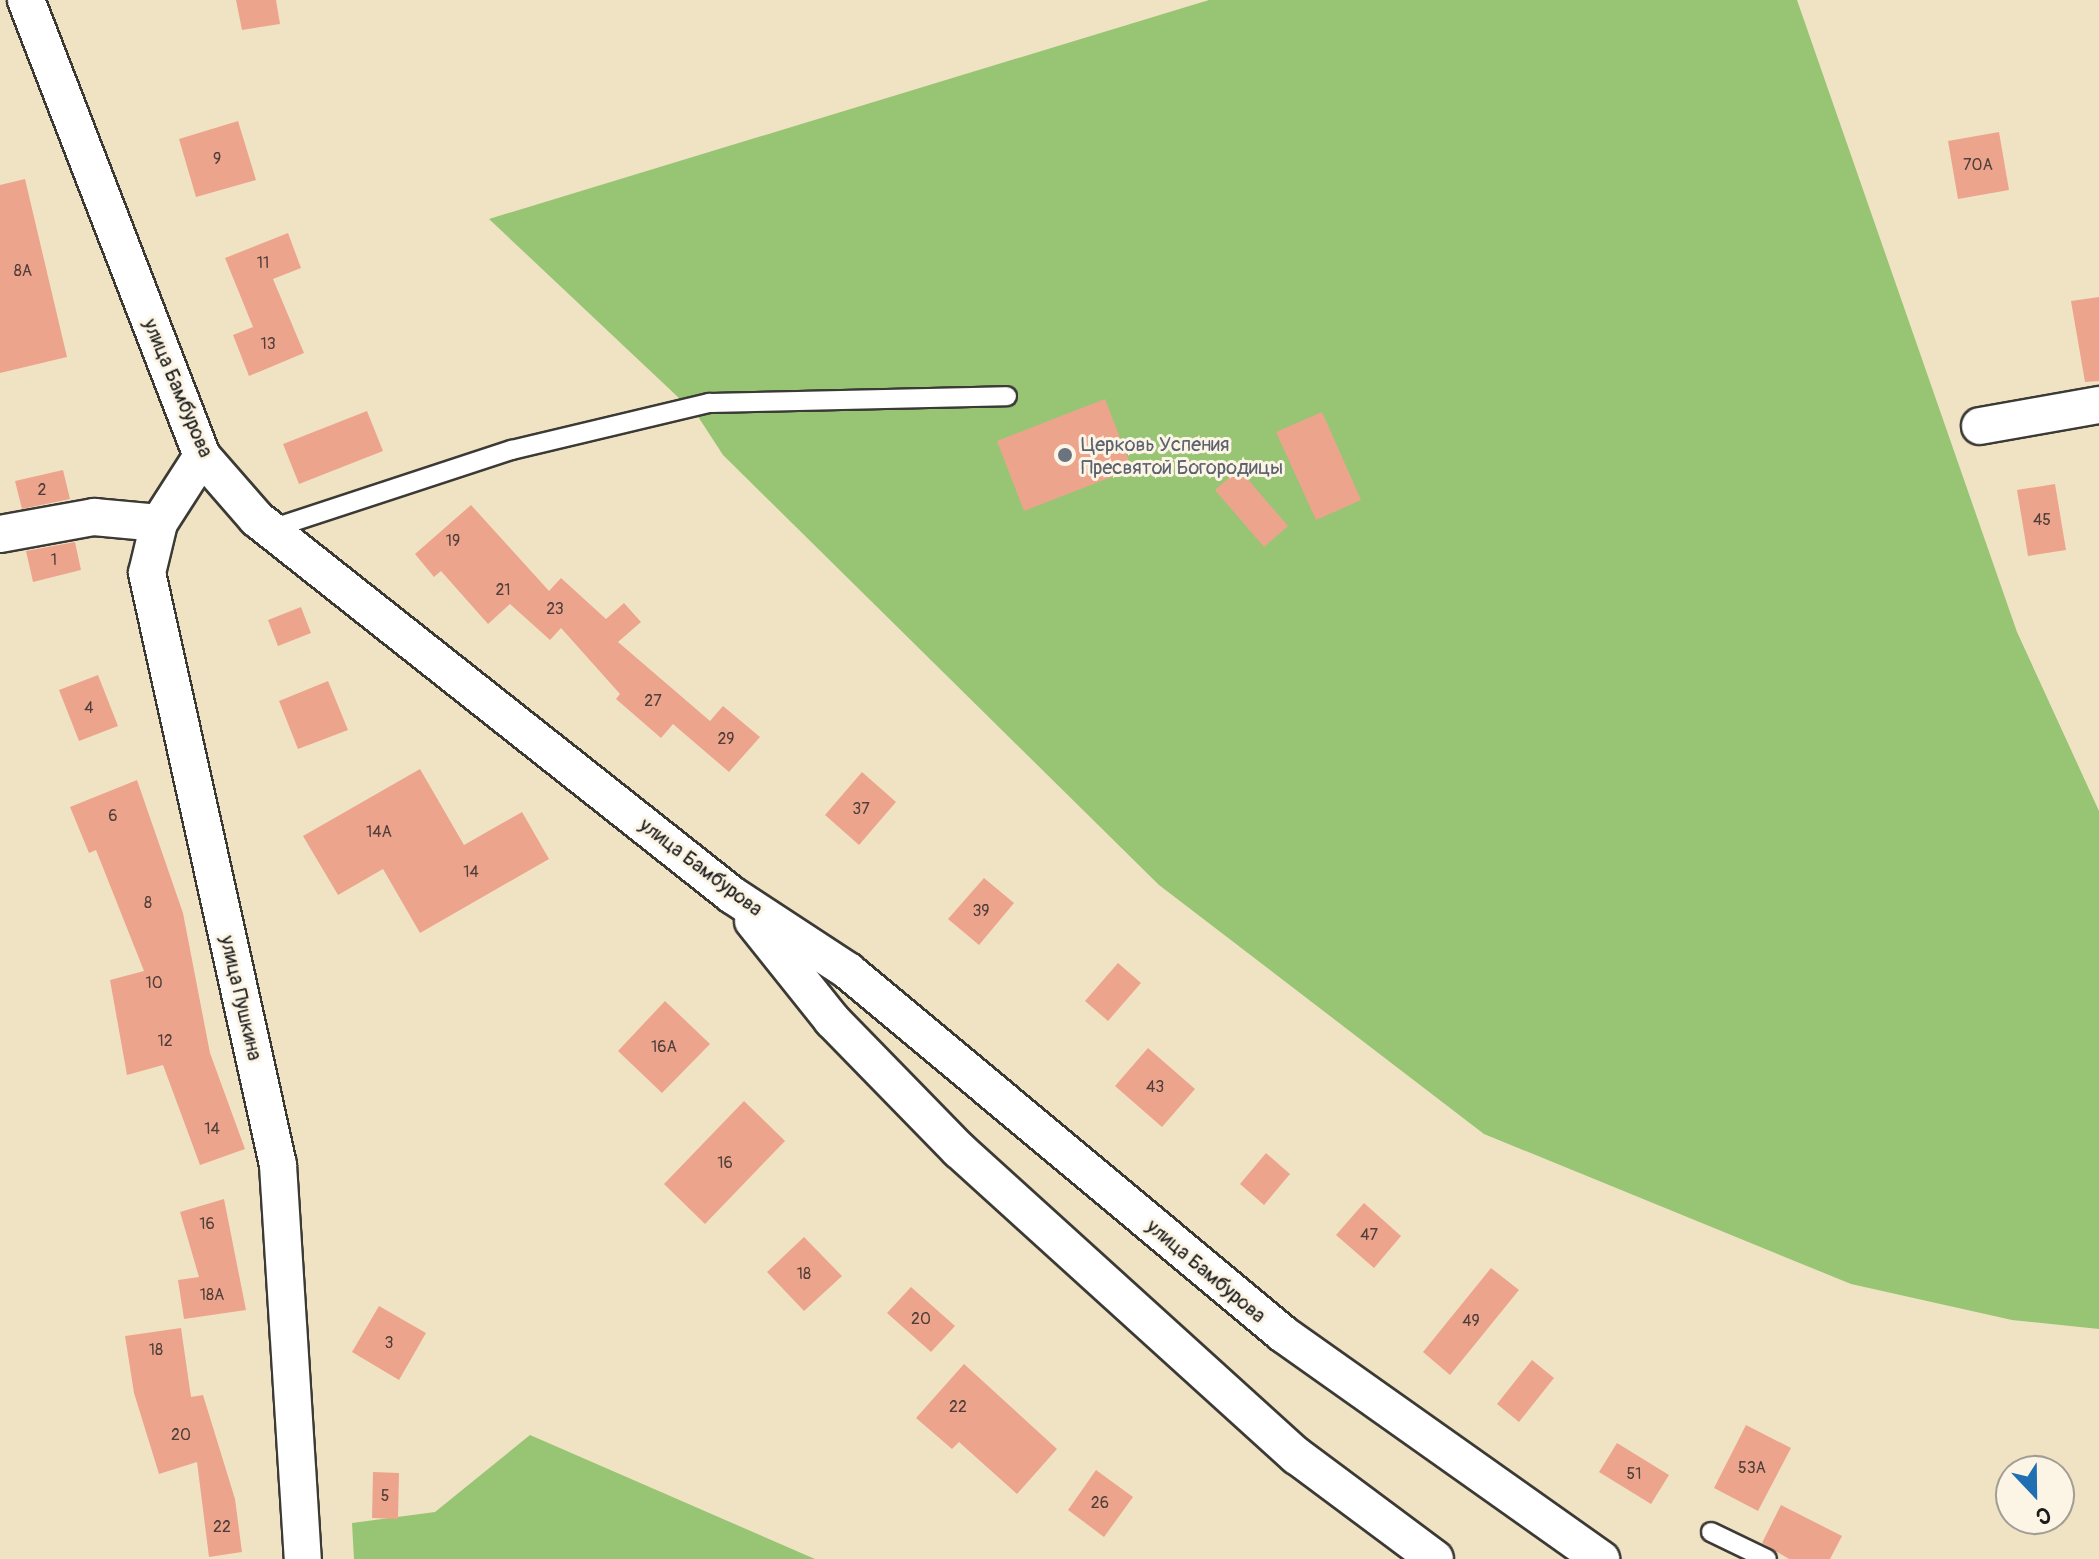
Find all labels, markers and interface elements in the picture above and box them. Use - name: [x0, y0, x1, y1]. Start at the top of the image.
- house number: 9: [213, 149, 221, 169]
- house number: 70А: [1963, 155, 1993, 175]
- house number: 11: [257, 253, 269, 273]
- house number: 8А: [14, 261, 32, 281]
- street label: улица Бамбурова: [138, 315, 218, 461]
- house number: 13: [260, 334, 276, 354]
- place label: Церковь Успения Пресвятой Богородицы: [1081, 432, 1283, 479]
- marker: Церковь Успения Пресвятой Богородицы: [1056, 446, 1074, 464]
- house number: 2: [38, 480, 46, 500]
- house number: 45: [2033, 510, 2051, 530]
- house number: 19: [446, 531, 460, 551]
- house number: 1: [51, 550, 57, 570]
- house number: 21: [495, 580, 511, 600]
- house number: 23: [546, 599, 564, 619]
- house number: 27: [644, 691, 662, 711]
- house number: 4: [84, 698, 94, 718]
- house number: 29: [717, 729, 735, 749]
- house number: 37: [852, 799, 870, 819]
- house number: 6: [108, 806, 118, 826]
- street label: улица Бамбурова: [635, 813, 767, 921]
- house number: 14А: [366, 822, 392, 842]
- house number: 14: [463, 862, 479, 882]
- house number: 8: [144, 893, 152, 913]
- house number: 39: [972, 901, 990, 921]
- street label: улица Пушкина: [215, 933, 267, 1063]
- house number: 10: [145, 973, 163, 993]
- house number: 12: [157, 1031, 173, 1051]
- house number: 16А: [651, 1037, 677, 1057]
- house number: 43: [1146, 1077, 1164, 1097]
- house number: 14: [204, 1119, 220, 1139]
- house number: 16: [717, 1153, 733, 1173]
- house number: 16: [199, 1214, 215, 1234]
- street label: улица Бамбурова: [1142, 1214, 1270, 1328]
- house number: 47: [1360, 1225, 1378, 1245]
- house number: 18: [797, 1264, 811, 1284]
- house number: 18А: [200, 1285, 224, 1305]
- house number: 20: [911, 1309, 931, 1329]
- house number: 49: [1462, 1311, 1480, 1331]
- house number: 3: [385, 1333, 393, 1353]
- house number: 18: [149, 1340, 163, 1360]
- house number: 22: [949, 1397, 967, 1417]
- house number: 20: [171, 1425, 191, 1445]
- north arrow: [1995, 1455, 2075, 1535]
- house number: 53А: [1738, 1458, 1766, 1478]
- house number: 51: [1627, 1464, 1641, 1484]
- house number: 5: [381, 1486, 389, 1506]
- house number: 26: [1091, 1493, 1109, 1513]
- text: С: [2032, 1500, 2055, 1531]
- house number: 22: [213, 1517, 231, 1537]

